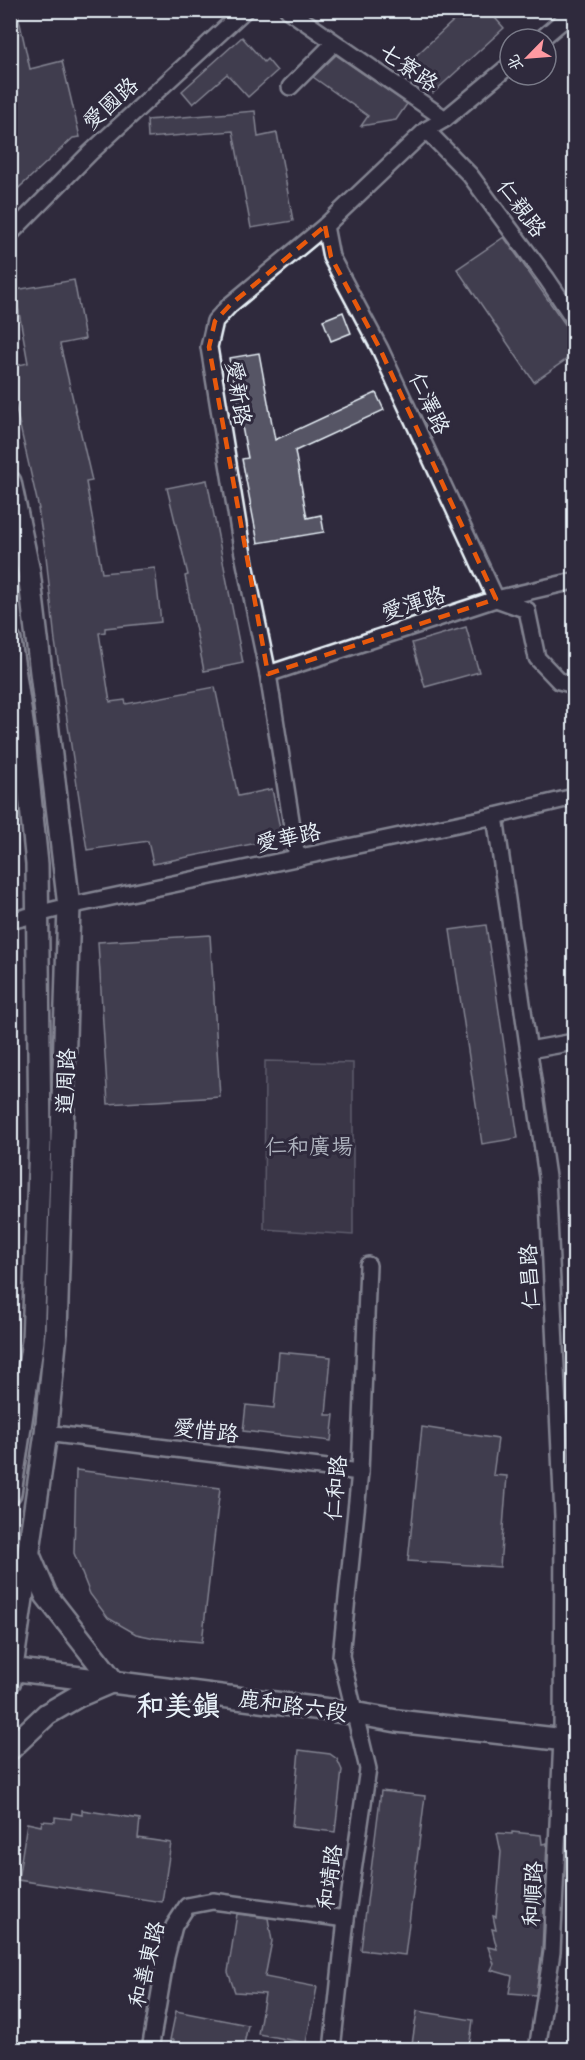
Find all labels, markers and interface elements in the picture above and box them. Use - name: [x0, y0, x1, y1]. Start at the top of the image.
- north arrow: [498, 27, 558, 87]
- street label: 七寮路: [374, 38, 443, 97]
- text: 北: [504, 52, 527, 74]
- street label: 愛國路: [77, 72, 144, 135]
- street label: 仁親路: [491, 174, 551, 243]
- street label: 愛新路: [220, 359, 256, 428]
- street label: 仁澤路: [403, 368, 455, 439]
- street label: 愛渾路: [378, 581, 449, 627]
- street label: 愛華路: [253, 818, 323, 858]
- street label: 道周路: [52, 1048, 80, 1114]
- park label: 仁和廣場: [265, 1134, 353, 1160]
- street label: 仁昌路: [515, 1243, 545, 1311]
- street label: 愛惜路: [172, 1414, 240, 1448]
- street label: 仁和路: [320, 1454, 352, 1522]
- street label: 鹿和路六段: [237, 1685, 349, 1727]
- district label: 和美鎮: [136, 1690, 220, 1722]
- street label: 和靖路: [313, 1843, 347, 1912]
- street label: 和順路: [518, 1860, 548, 1928]
- street label: 和善東路: [124, 1918, 170, 2010]

